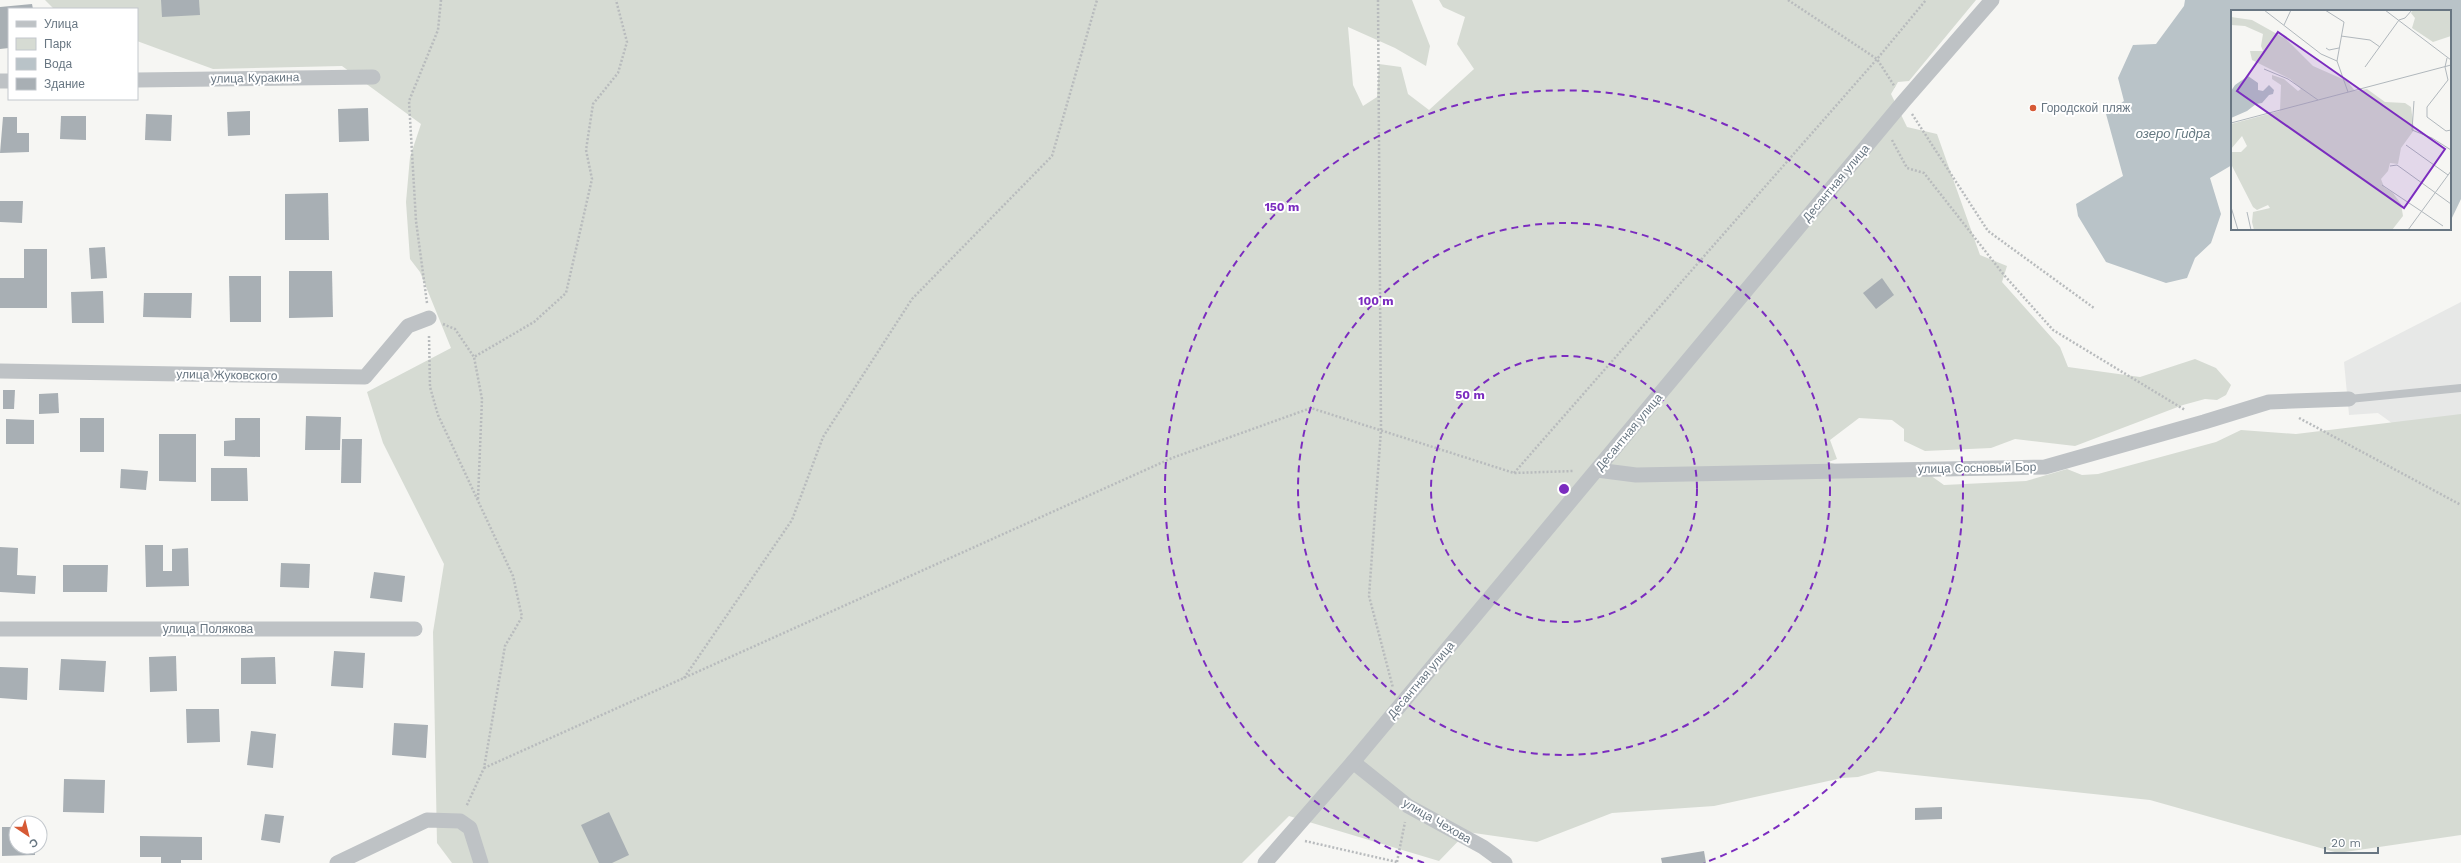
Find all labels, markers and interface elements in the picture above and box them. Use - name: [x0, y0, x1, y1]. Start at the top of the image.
- legend: [8, 8, 138, 100]
- inset map: [2231, 10, 2451, 230]
- text: Улица: [44, 17, 78, 31]
- text: Парк: [44, 37, 72, 51]
- text: Вода: [44, 57, 72, 71]
- street label: улица Куракина: [211, 70, 300, 86]
- text: Здание: [44, 77, 85, 91]
- place label: Городской пляж: [2041, 101, 2130, 115]
- marker: Городской пляж: [2028, 103, 2038, 113]
- water label: озеро Гидра: [2136, 126, 2210, 141]
- street label: Десантная улица: [1800, 141, 1873, 224]
- text: 150 m: [1265, 200, 1299, 214]
- text: 100 m: [1358, 294, 1394, 308]
- street label: улица Жуковского: [176, 367, 278, 383]
- text: 50 m: [1455, 388, 1485, 402]
- street label: Десантная улица: [1593, 390, 1666, 473]
- street label: улица Сосновый Бор: [1918, 460, 2037, 476]
- centre of rings: [1557, 482, 1571, 496]
- street label: улица Полякова: [163, 622, 254, 636]
- street label: Десантная улица: [1385, 638, 1458, 721]
- street label: улица Чехова: [1400, 796, 1474, 846]
- north arrow: [8, 815, 48, 855]
- scale bar: [2325, 829, 2378, 855]
- text: С: [26, 835, 40, 850]
- text: 20 m: [2331, 836, 2361, 850]

